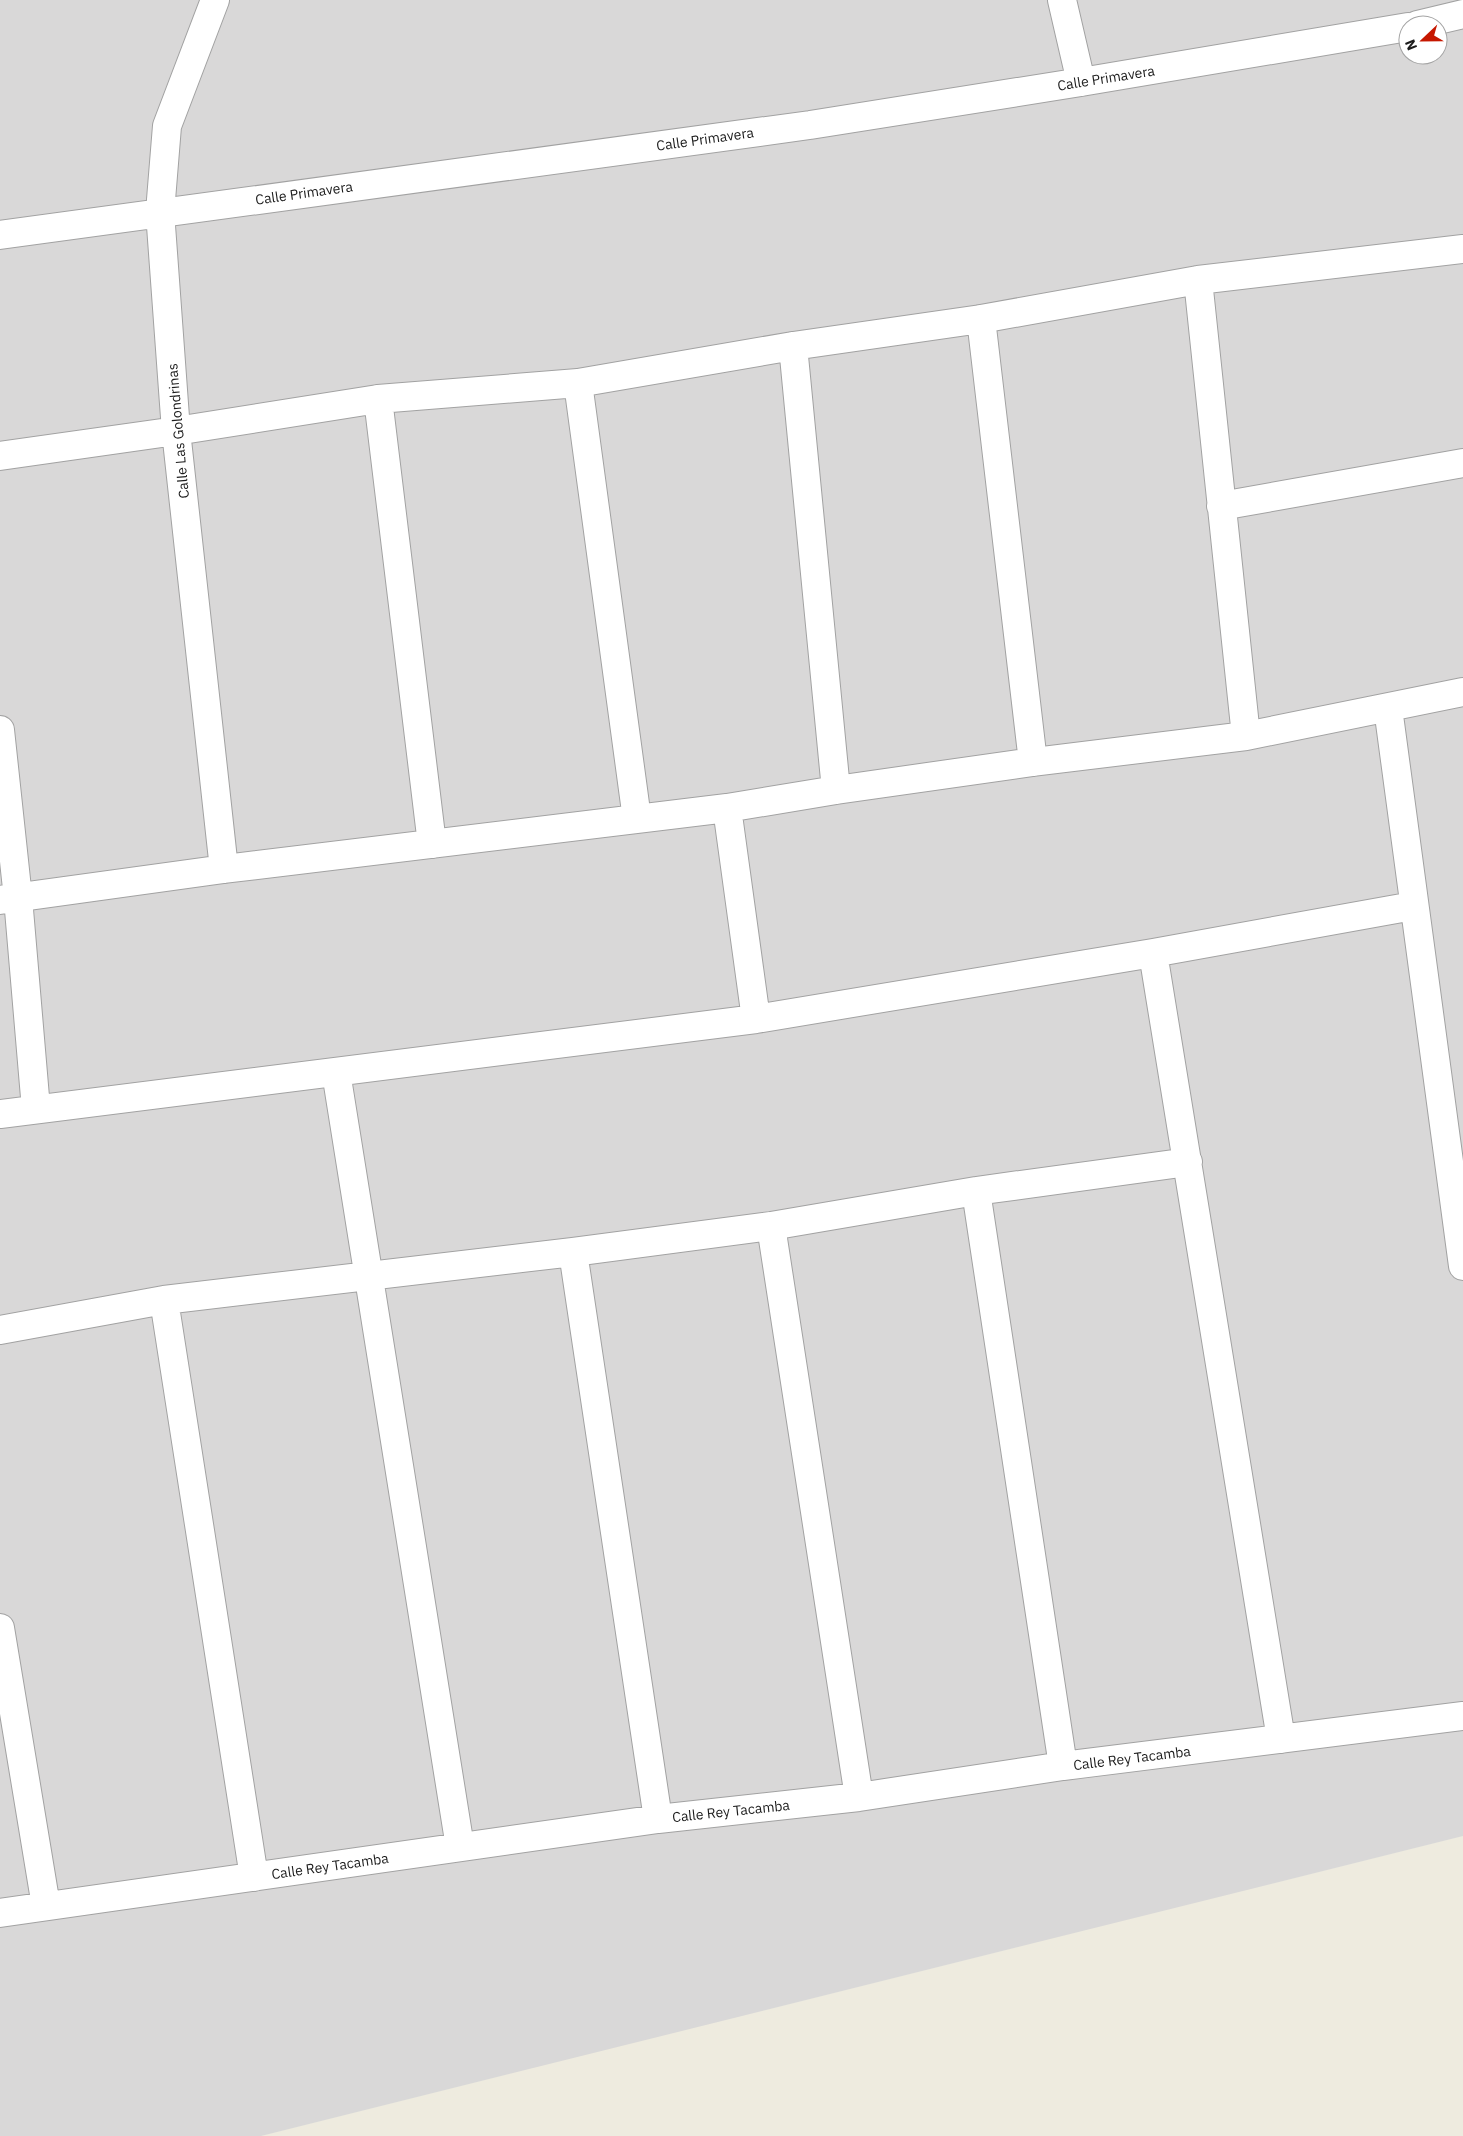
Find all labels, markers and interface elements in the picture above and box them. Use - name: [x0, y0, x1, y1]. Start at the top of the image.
- north arrow: [1398, 15, 1448, 65]
- text: N: [1401, 37, 1421, 53]
- street label: Calle Primavera: [1056, 61, 1156, 95]
- street label: Calle Primavera: [655, 123, 755, 155]
- street label: Calle Primavera: [254, 177, 354, 209]
- street label: Calle Las Golondrinas: [163, 363, 193, 499]
- street label: Calle Rey Tacamba: [1072, 1742, 1192, 1774]
- street label: Calle Rey Tacamba: [671, 1796, 791, 1826]
- street label: Calle Rey Tacamba: [270, 1849, 390, 1883]

